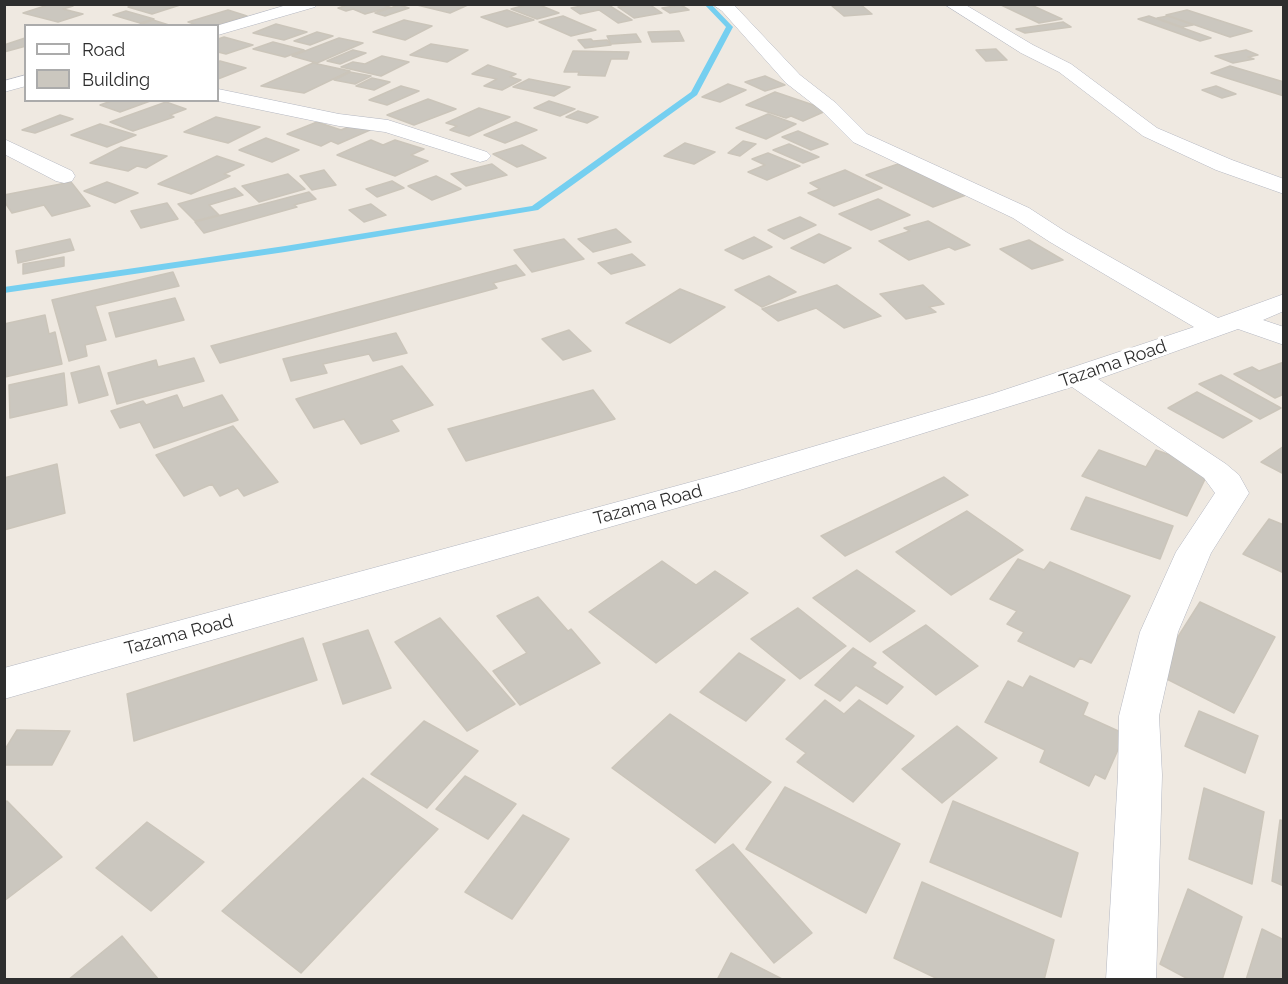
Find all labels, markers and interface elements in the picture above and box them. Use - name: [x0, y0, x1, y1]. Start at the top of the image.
- legend: [24, 24, 219, 102]
- text: Road: [82, 39, 125, 60]
- text: Building: [82, 69, 150, 90]
- street label: Tazama Road: [1057, 336, 1169, 392]
- street label: Tazama Road: [591, 480, 705, 530]
- street label: Tazama Road: [122, 610, 236, 660]

